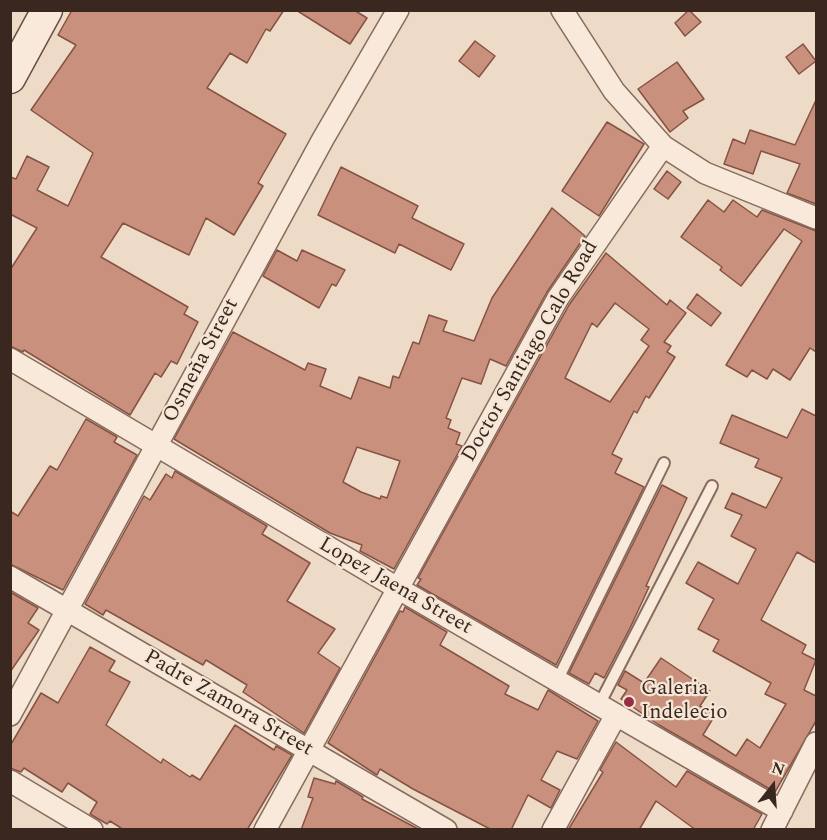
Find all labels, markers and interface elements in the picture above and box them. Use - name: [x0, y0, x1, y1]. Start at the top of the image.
- street label: Doctor Santiago Calo Road: [457, 237, 605, 467]
- street label: Osmeña Street: [159, 295, 245, 427]
- street label: Lopez Jaena Street: [314, 533, 476, 641]
- street label: Padre Zamora Street: [139, 645, 317, 763]
- place label: Galeria Indelecio: [641, 677, 728, 727]
- marker: Galeria Indelecio: [622, 695, 636, 709]
- text: N: [769, 755, 788, 782]
- north arrow: [743, 756, 803, 816]

